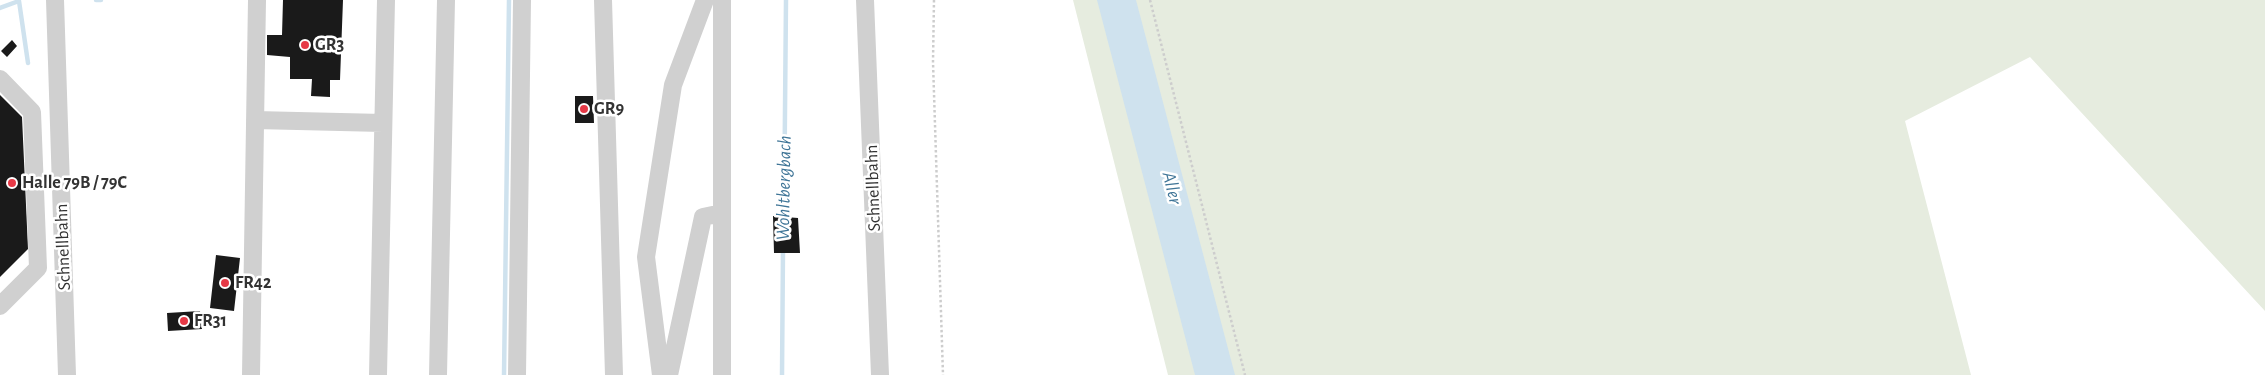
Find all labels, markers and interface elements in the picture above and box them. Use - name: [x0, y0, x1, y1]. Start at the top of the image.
- place label: GR3: [315, 34, 344, 56]
- marker: GR3: [299, 39, 311, 51]
- place label: GR9: [594, 98, 624, 120]
- marker: GR9: [578, 103, 590, 115]
- water label: Wohltbergbach: [772, 135, 796, 241]
- street label: Schnellbahn: [861, 144, 885, 232]
- water label: Aller: [1157, 169, 1187, 207]
- place label: Halle 79B / 79C: [22, 172, 127, 194]
- marker: Halle 79B / 79C: [6, 177, 18, 189]
- street label: Schnellbahn: [51, 203, 75, 291]
- place label: FR42: [235, 272, 271, 294]
- marker: FR42: [219, 277, 231, 289]
- place label: FR31: [194, 310, 227, 332]
- marker: FR31: [178, 315, 190, 327]

